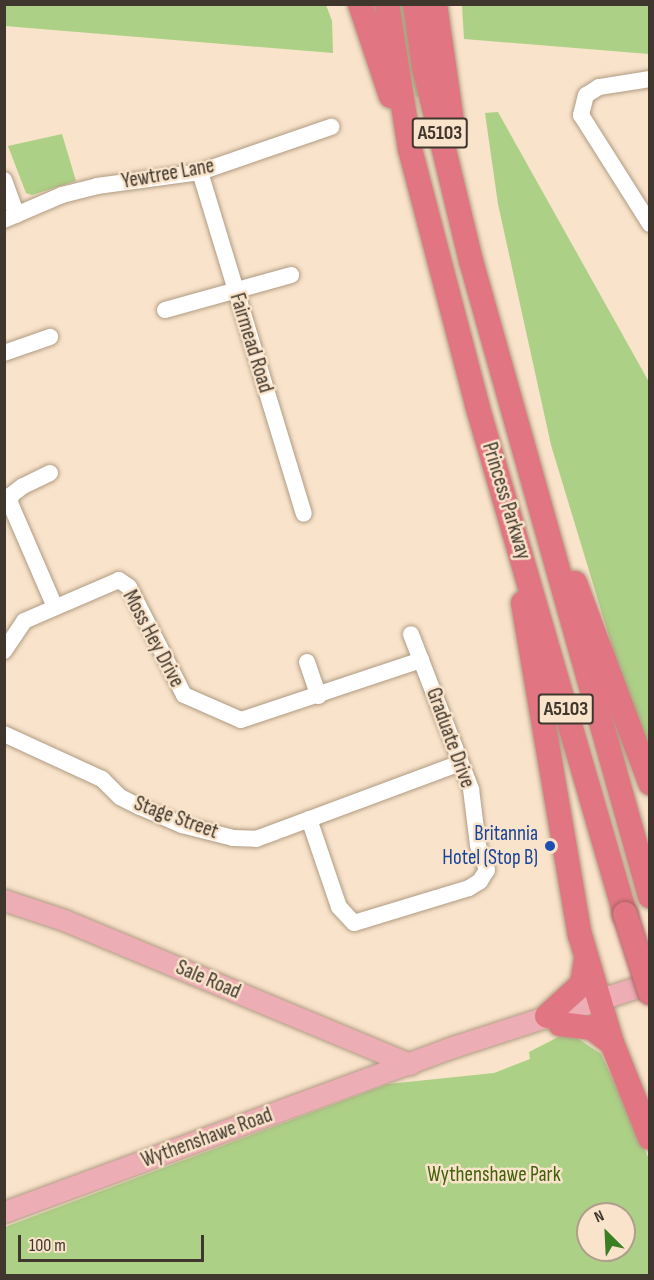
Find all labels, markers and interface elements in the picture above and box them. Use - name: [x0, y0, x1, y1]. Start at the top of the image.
- road number: A5103: [412, 116, 468, 150]
- street label: Yewtree Lane: [120, 153, 216, 195]
- street label: Fairmead Road: [224, 290, 278, 396]
- street label: Princess Parkway: [476, 439, 536, 563]
- street label: Moss Hey Drive: [117, 586, 189, 692]
- street label: Graduate Drive: [420, 685, 480, 791]
- road number: A5103: [538, 692, 594, 726]
- street label: Stage Street: [130, 791, 222, 845]
- place label: Britannia Hotel (Stop B): [442, 821, 538, 871]
- marker: Britannia Hotel (Stop B): [543, 839, 557, 853]
- street label: Sale Road: [172, 955, 244, 1005]
- street label: Wythenshawe Road: [138, 1103, 276, 1173]
- park label: Wythenshawe Park: [427, 1162, 561, 1188]
- north arrow: [576, 1202, 636, 1262]
- text: N: [592, 1207, 607, 1227]
- scale bar: [21, 1223, 207, 1261]
- text: 100 m: [29, 1235, 66, 1256]

